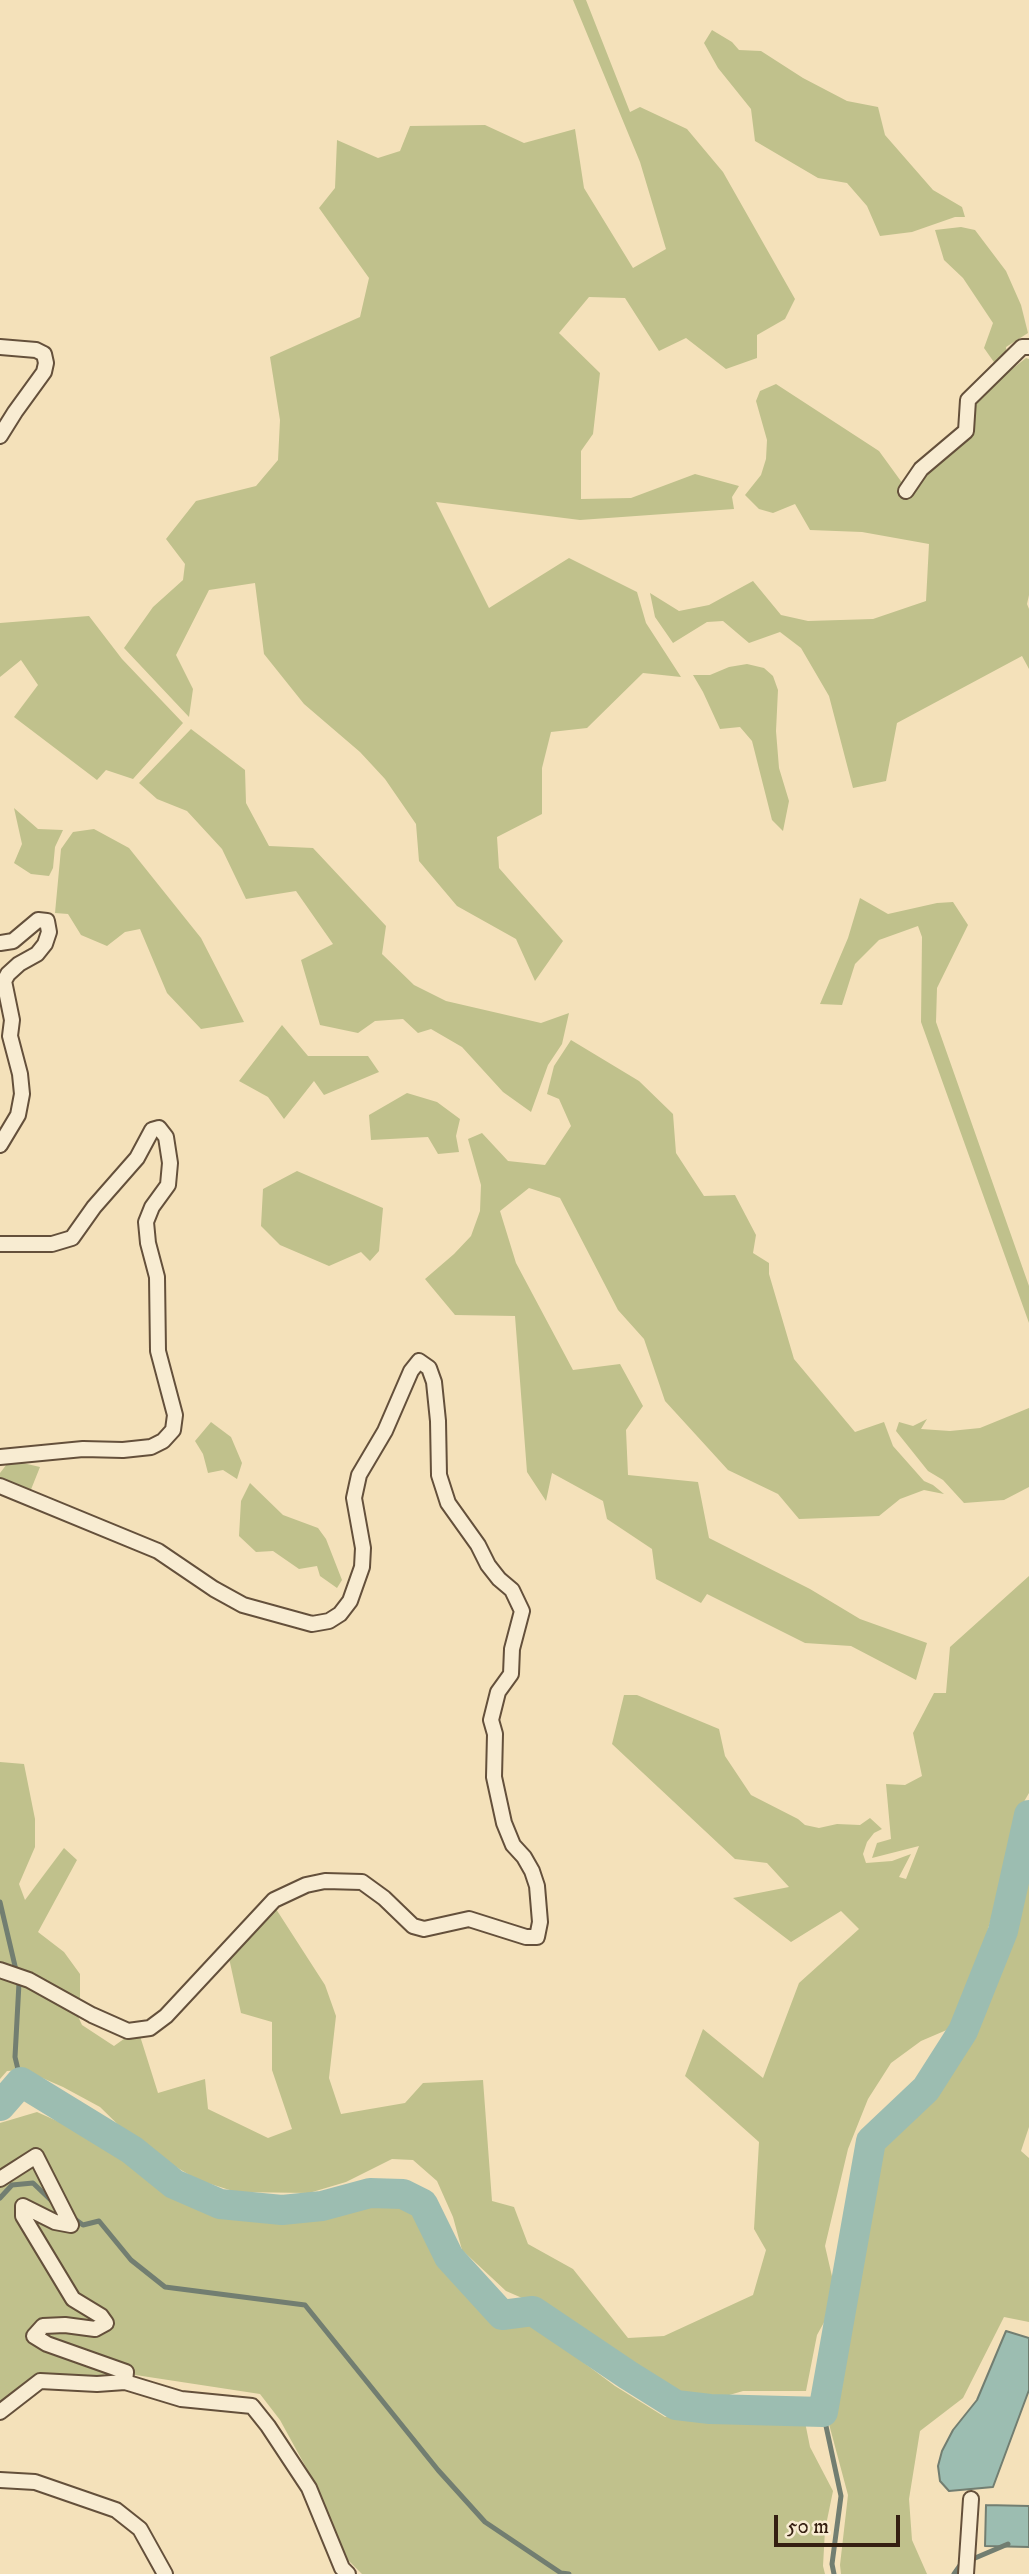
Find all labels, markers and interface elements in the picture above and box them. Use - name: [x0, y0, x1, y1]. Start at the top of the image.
- scale bar: [777, 2500, 903, 2544]
- text: 50 m: [787, 2514, 829, 2540]

